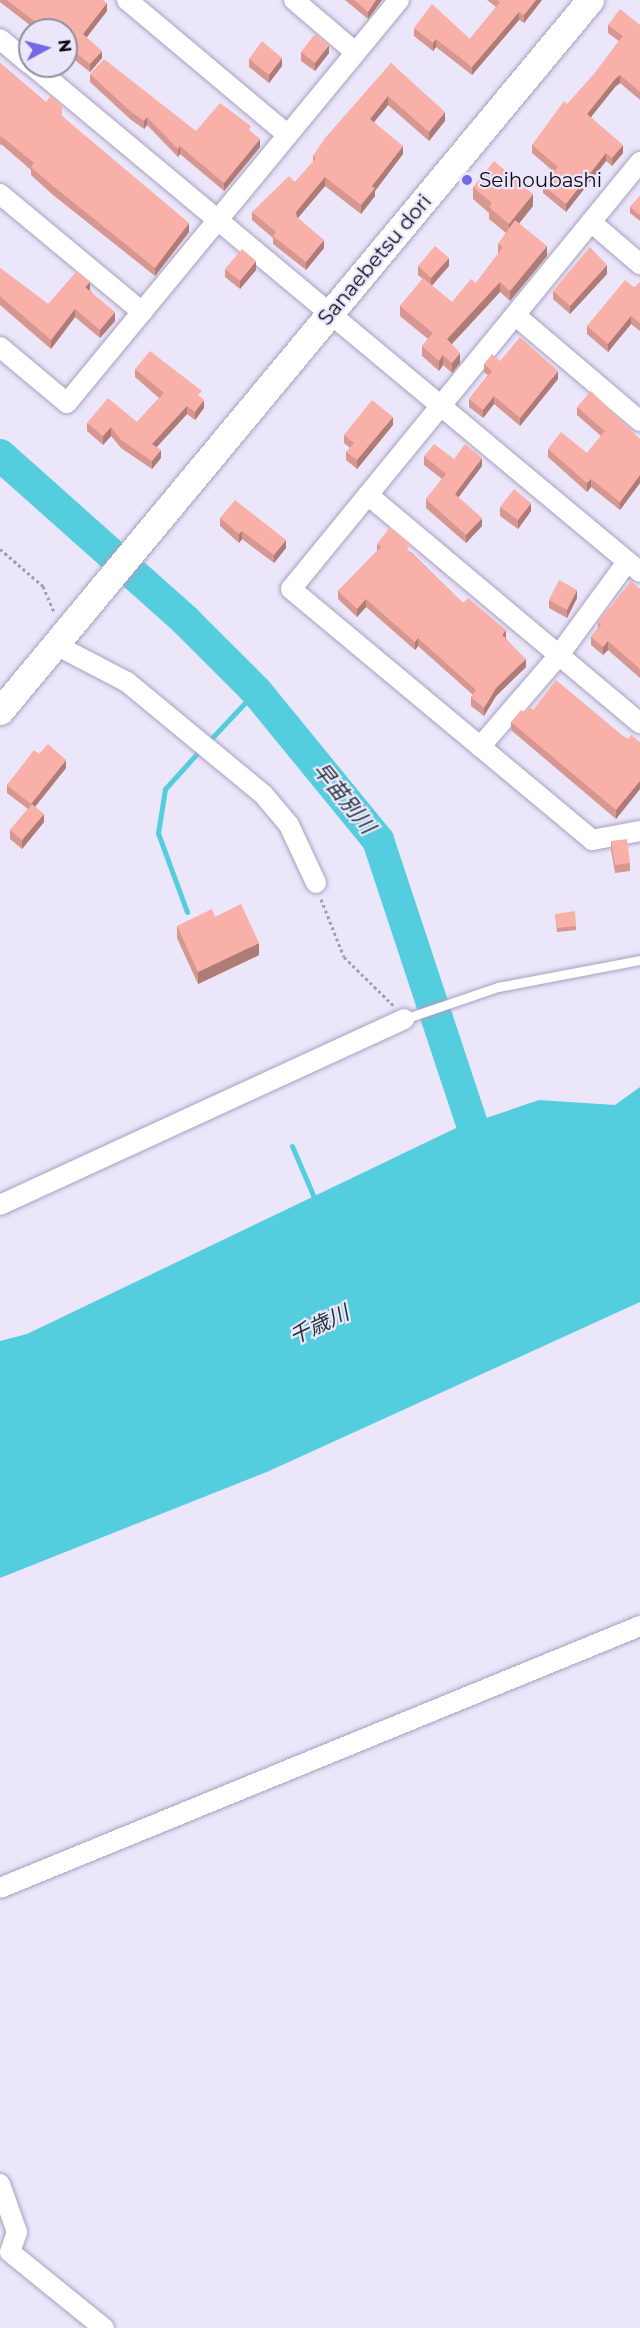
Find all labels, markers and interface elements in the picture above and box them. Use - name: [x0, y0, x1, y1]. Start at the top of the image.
- north arrow: [18, 18, 78, 78]
- text: N: [54, 38, 75, 54]
- place label: Seihoubashi: [479, 168, 602, 192]
- marker: Seihoubashi: [460, 173, 474, 187]
- street label: Sanaebetsu dori: [313, 190, 437, 330]
- water label: 早苗別川: [308, 757, 380, 839]
- water label: 千歳川: [285, 1300, 353, 1350]

